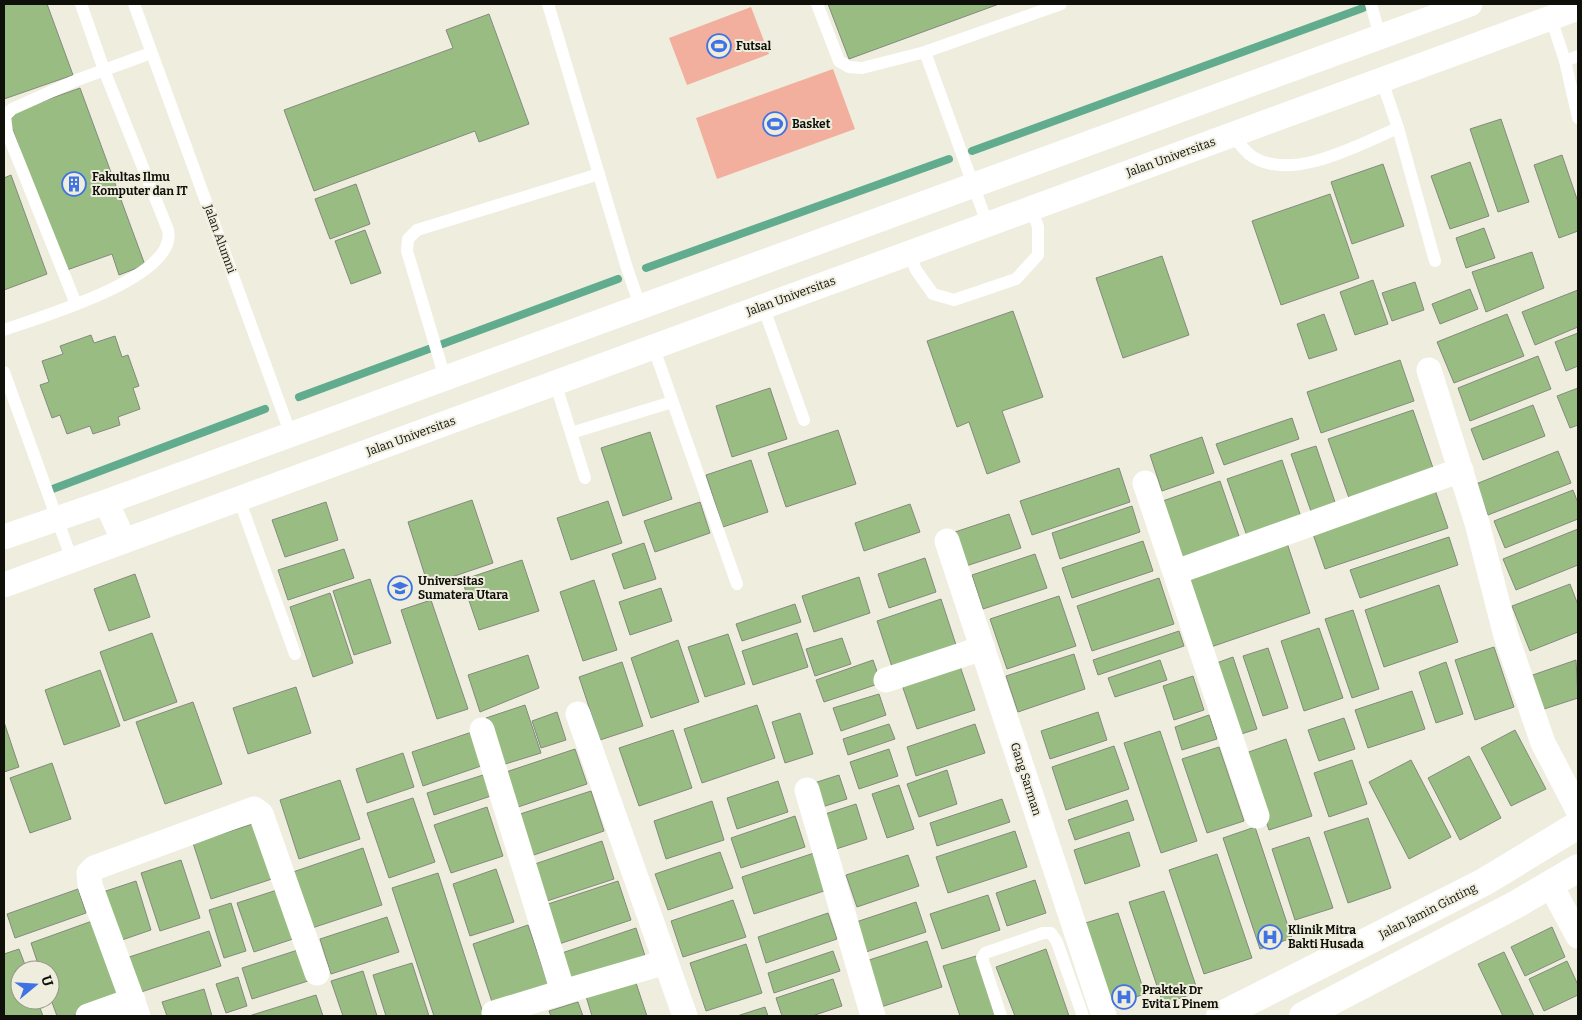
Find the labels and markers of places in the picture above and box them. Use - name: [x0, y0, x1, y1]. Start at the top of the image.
- sports icon: Futsal: [706, 33, 732, 59]
- place label: Futsal: [736, 39, 772, 53]
- sports icon: Basket: [762, 111, 788, 137]
- place label: Basket: [792, 117, 831, 131]
- place label: Fakultas Ilmu Komputer dan IT: [92, 170, 188, 198]
- building icon: Fakultas Ilmu Komputer dan IT: [61, 171, 87, 197]
- place label: Universitas Sumatera Utara: [418, 574, 509, 602]
- school or university icon: Universitas Sumatera Utara: [387, 575, 413, 601]
- place label: Klinik Mitra Bakti Husada: [1288, 923, 1364, 951]
- hospital icon: Klinik Mitra Bakti Husada: [1257, 924, 1283, 950]
- place label: Praktek Dr Evita L Pinem: [1142, 983, 1219, 1011]
- hospital icon: Praktek Dr Evita L Pinem: [1111, 984, 1137, 1010]

